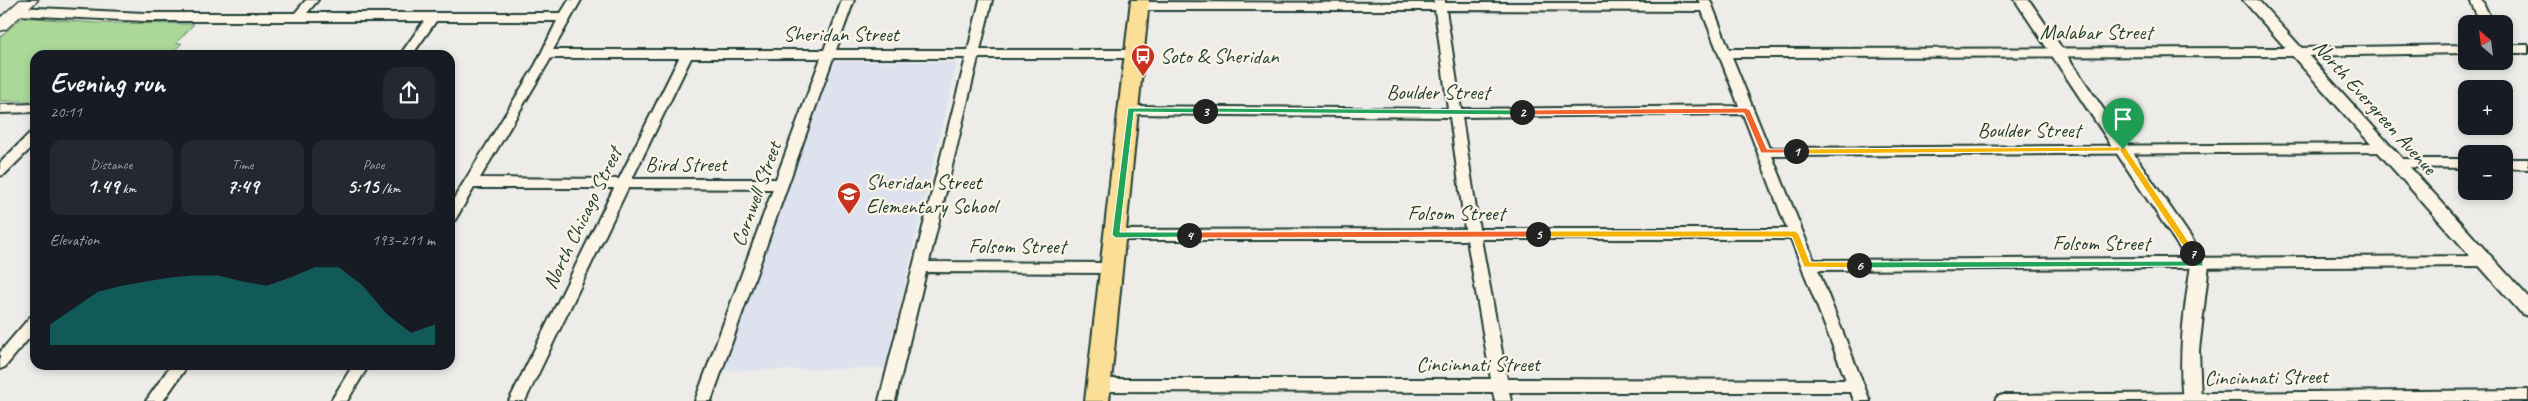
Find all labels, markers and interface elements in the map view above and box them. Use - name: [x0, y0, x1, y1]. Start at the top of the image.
- north arrow: [2458, 15, 2512, 70]
- map controls: [2458, 15, 2513, 200]
- street label: Malabar Street: [2040, 19, 2155, 45]
- street label: Sheridan Street: [783, 21, 901, 47]
- street label: North Evergreen Avenue: [2307, 34, 2443, 181]
- bus stop icon: Soto & Sheridan: [1130, 43, 1156, 77]
- place label: Soto & Sheridan: [1160, 43, 1279, 69]
- text: Evening run: [50, 65, 165, 100]
- button: share: [383, 67, 435, 119]
- street label: Boulder Street: [1386, 79, 1493, 105]
- button: +: [2458, 80, 2513, 135]
- pin: 3: [1192, 98, 1218, 124]
- pin: [2102, 98, 2144, 149]
- pin: 2: [1510, 100, 1534, 124]
- text: 20:11: [50, 102, 82, 122]
- text: 3: [1202, 103, 1209, 120]
- text: 2: [1519, 104, 1526, 121]
- icon: arrive: [2109, 105, 2137, 133]
- street label: Boulder Street: [1977, 117, 2084, 143]
- street label: Cornwell Street: [725, 136, 788, 250]
- pin: 1: [1784, 138, 1808, 164]
- street label: North Chicago Street: [536, 140, 629, 293]
- text: 1: [1793, 143, 1800, 160]
- button: −: [2458, 145, 2513, 200]
- street label: Bird Street: [645, 151, 729, 177]
- text: Distance: [91, 156, 132, 173]
- text: Time: [232, 156, 253, 173]
- text: Pace: [363, 156, 384, 173]
- place label: Sheridan Street Elementary School: [866, 169, 1001, 219]
- text: 1.49: [87, 173, 119, 199]
- text: 7:49: [226, 173, 259, 199]
- text: 5:15: [347, 173, 379, 199]
- text: km: [119, 180, 136, 197]
- text: /km: [379, 180, 400, 197]
- school or university icon: Sheridan Street Elementary School: [836, 181, 862, 215]
- street label: Folsom Street: [1407, 200, 1508, 226]
- pin: 4: [1176, 222, 1202, 248]
- pin: 5: [1526, 222, 1550, 246]
- text: 5: [1535, 226, 1542, 243]
- text: 4: [1186, 227, 1193, 244]
- text: Elevation: [50, 230, 99, 250]
- text: 193–211 m: [372, 230, 435, 250]
- street label: Folsom Street: [2052, 230, 2153, 256]
- street label: Folsom Street: [968, 233, 1069, 259]
- pin: 7: [2180, 240, 2204, 266]
- text: 7: [2189, 245, 2196, 262]
- pin: 6: [1846, 252, 1872, 278]
- text: 6: [1856, 257, 1863, 274]
- street label: Cincinnati Street: [1416, 351, 1542, 377]
- street label: Cincinnati Street: [2204, 363, 2330, 391]

